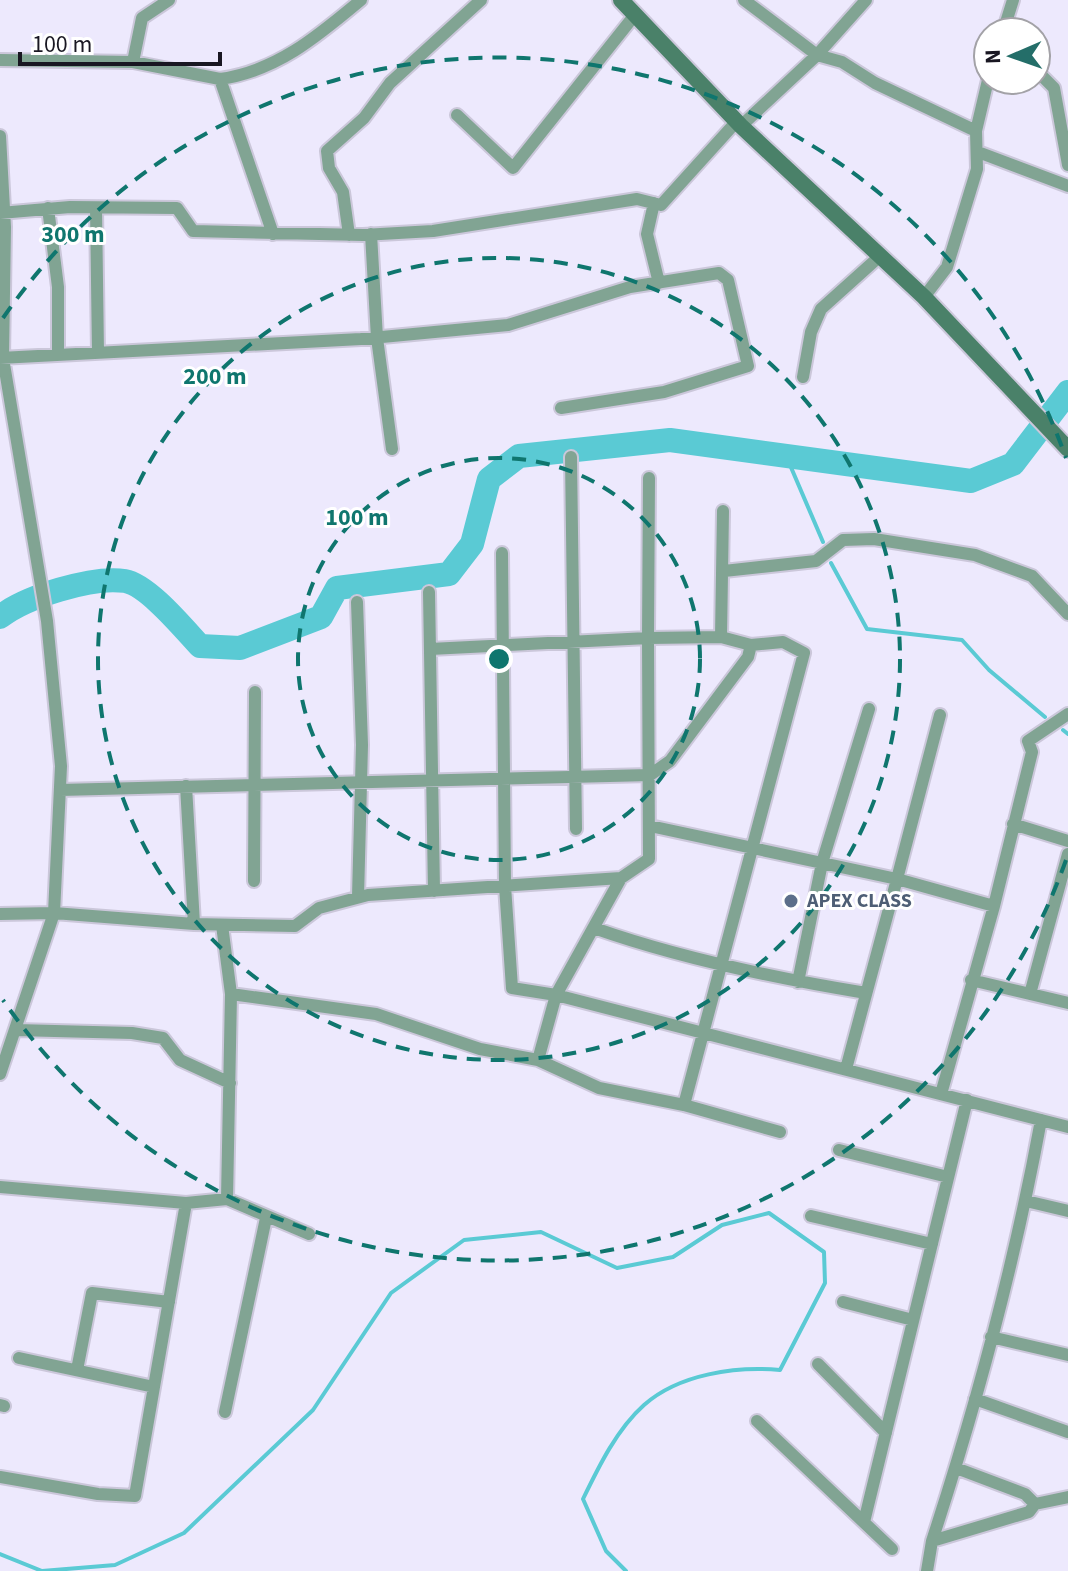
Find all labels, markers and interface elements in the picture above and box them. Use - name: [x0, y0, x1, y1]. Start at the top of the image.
- scale bar: [20, 16, 220, 66]
- north arrow: [972, 16, 1052, 96]
- text: 100 m: [32, 27, 92, 62]
- text: N: [977, 49, 1009, 65]
- text: 300 m: [41, 217, 105, 252]
- text: 200 m: [183, 359, 247, 394]
- text: 100 m: [325, 500, 389, 535]
- centre of rings: [485, 645, 513, 673]
- place label: APEX CLASS: [806, 887, 912, 915]
- marker: APEX CLASS: [782, 892, 800, 910]

